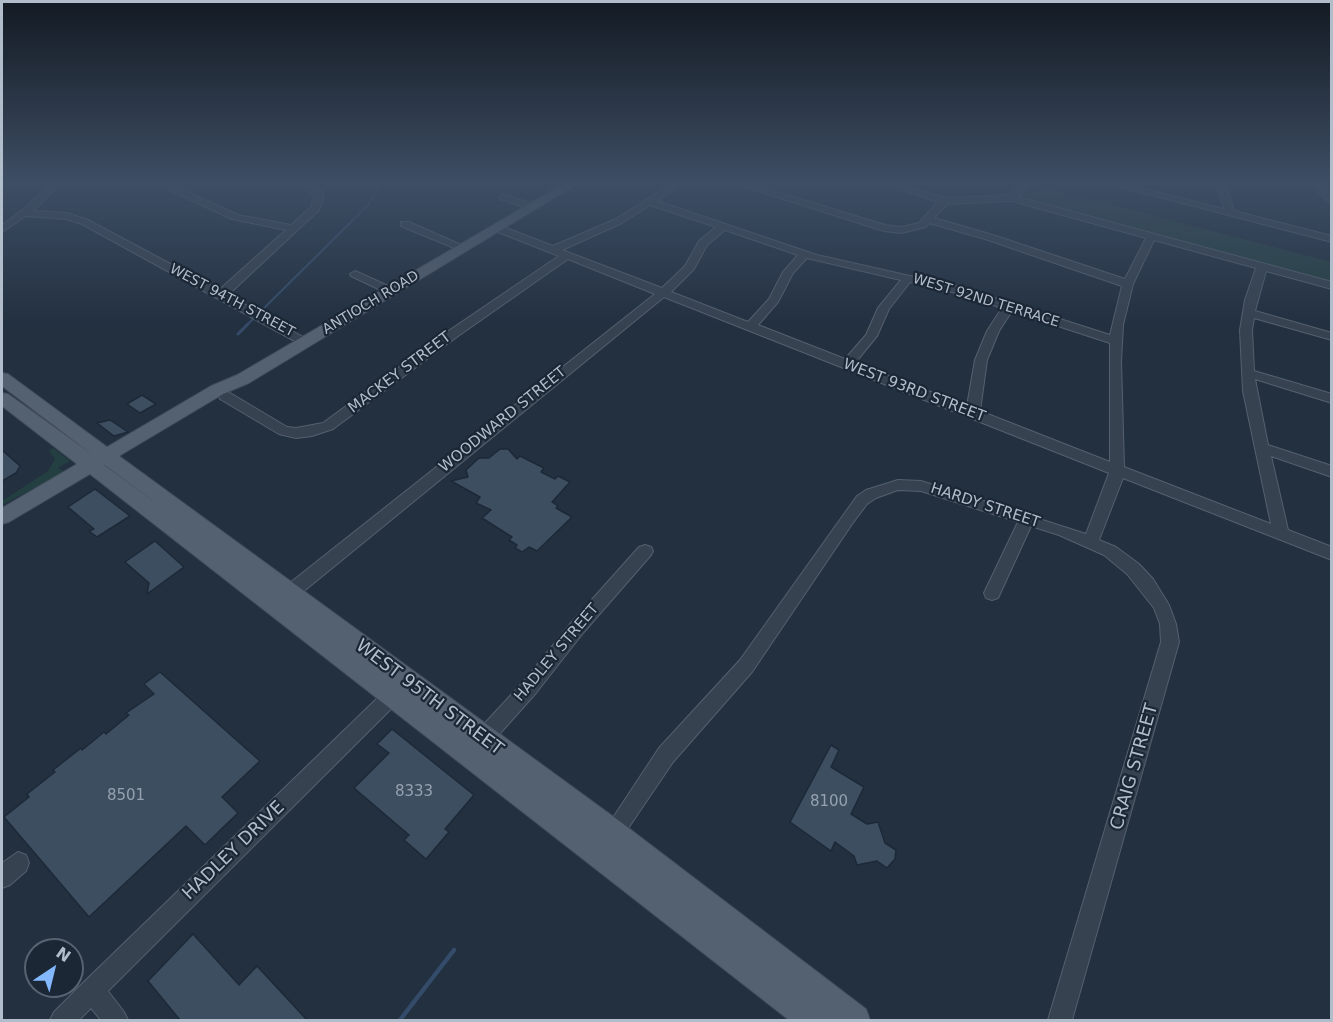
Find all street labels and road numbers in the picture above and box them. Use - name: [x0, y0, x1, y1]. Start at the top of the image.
- street label: WEST 94TH STREET: [167, 261, 297, 341]
- street label: ANTIOCH ROAD: [320, 268, 422, 338]
- street label: WEST 92ND TERRACE: [911, 271, 1061, 331]
- street label: MACKEY STREET: [345, 329, 455, 417]
- street label: WEST 93RD STREET: [840, 356, 988, 426]
- street label: WOODWARD STREET: [436, 363, 570, 477]
- street label: HARDY STREET: [928, 480, 1042, 532]
- street label: HADLEY STREET: [511, 600, 603, 706]
- street label: WEST 95TH STREET: [351, 635, 507, 761]
- street label: CRAIG STREET: [1107, 701, 1163, 833]
- street label: HADLEY DRIVE: [179, 797, 289, 905]

